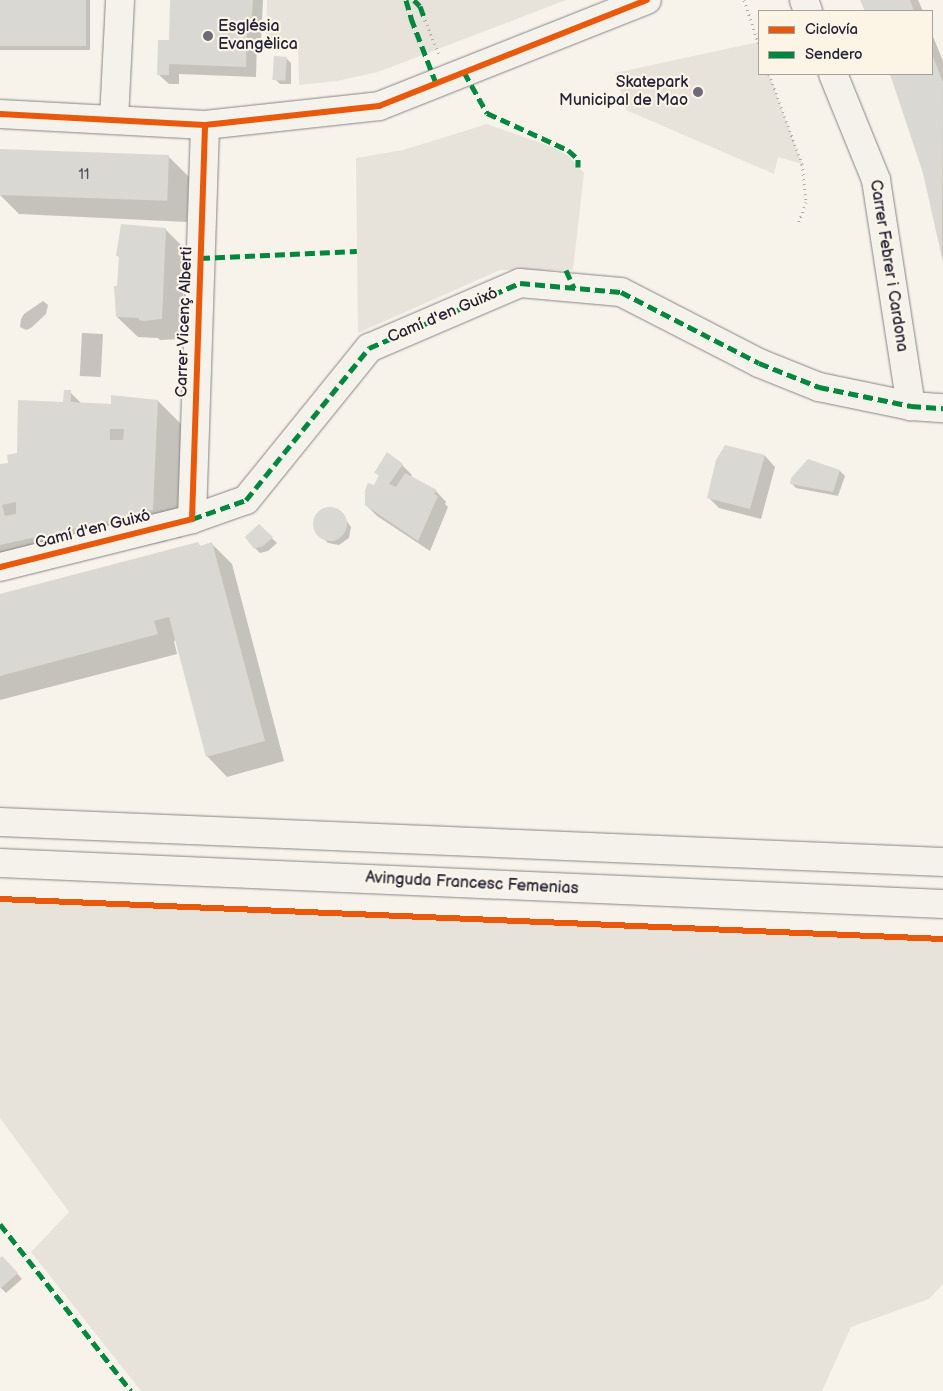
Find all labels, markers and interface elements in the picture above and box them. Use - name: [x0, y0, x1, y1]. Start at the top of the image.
- legend: [758, 10, 933, 75]
- place label: Església Evangèlica: [218, 17, 298, 55]
- text: Ciclovía: [805, 20, 858, 39]
- marker: Església Evangèlica: [202, 30, 214, 42]
- text: Sendero: [805, 45, 863, 64]
- place label: Skatepark Municipal de Mao: [559, 73, 688, 111]
- marker: Skatepark Municipal de Mao: [692, 86, 704, 98]
- house number: 11: [79, 167, 89, 183]
- street label: Carrer Febrer i Cardona: [865, 179, 911, 353]
- street label: Carrer Vicenç Alberti: [173, 246, 197, 398]
- street label: Camí d'en Guixó: [385, 284, 501, 348]
- street label: Camí d'en Guixó: [33, 506, 153, 554]
- street label: Avinguda Francesc Femenias: [365, 869, 579, 899]

